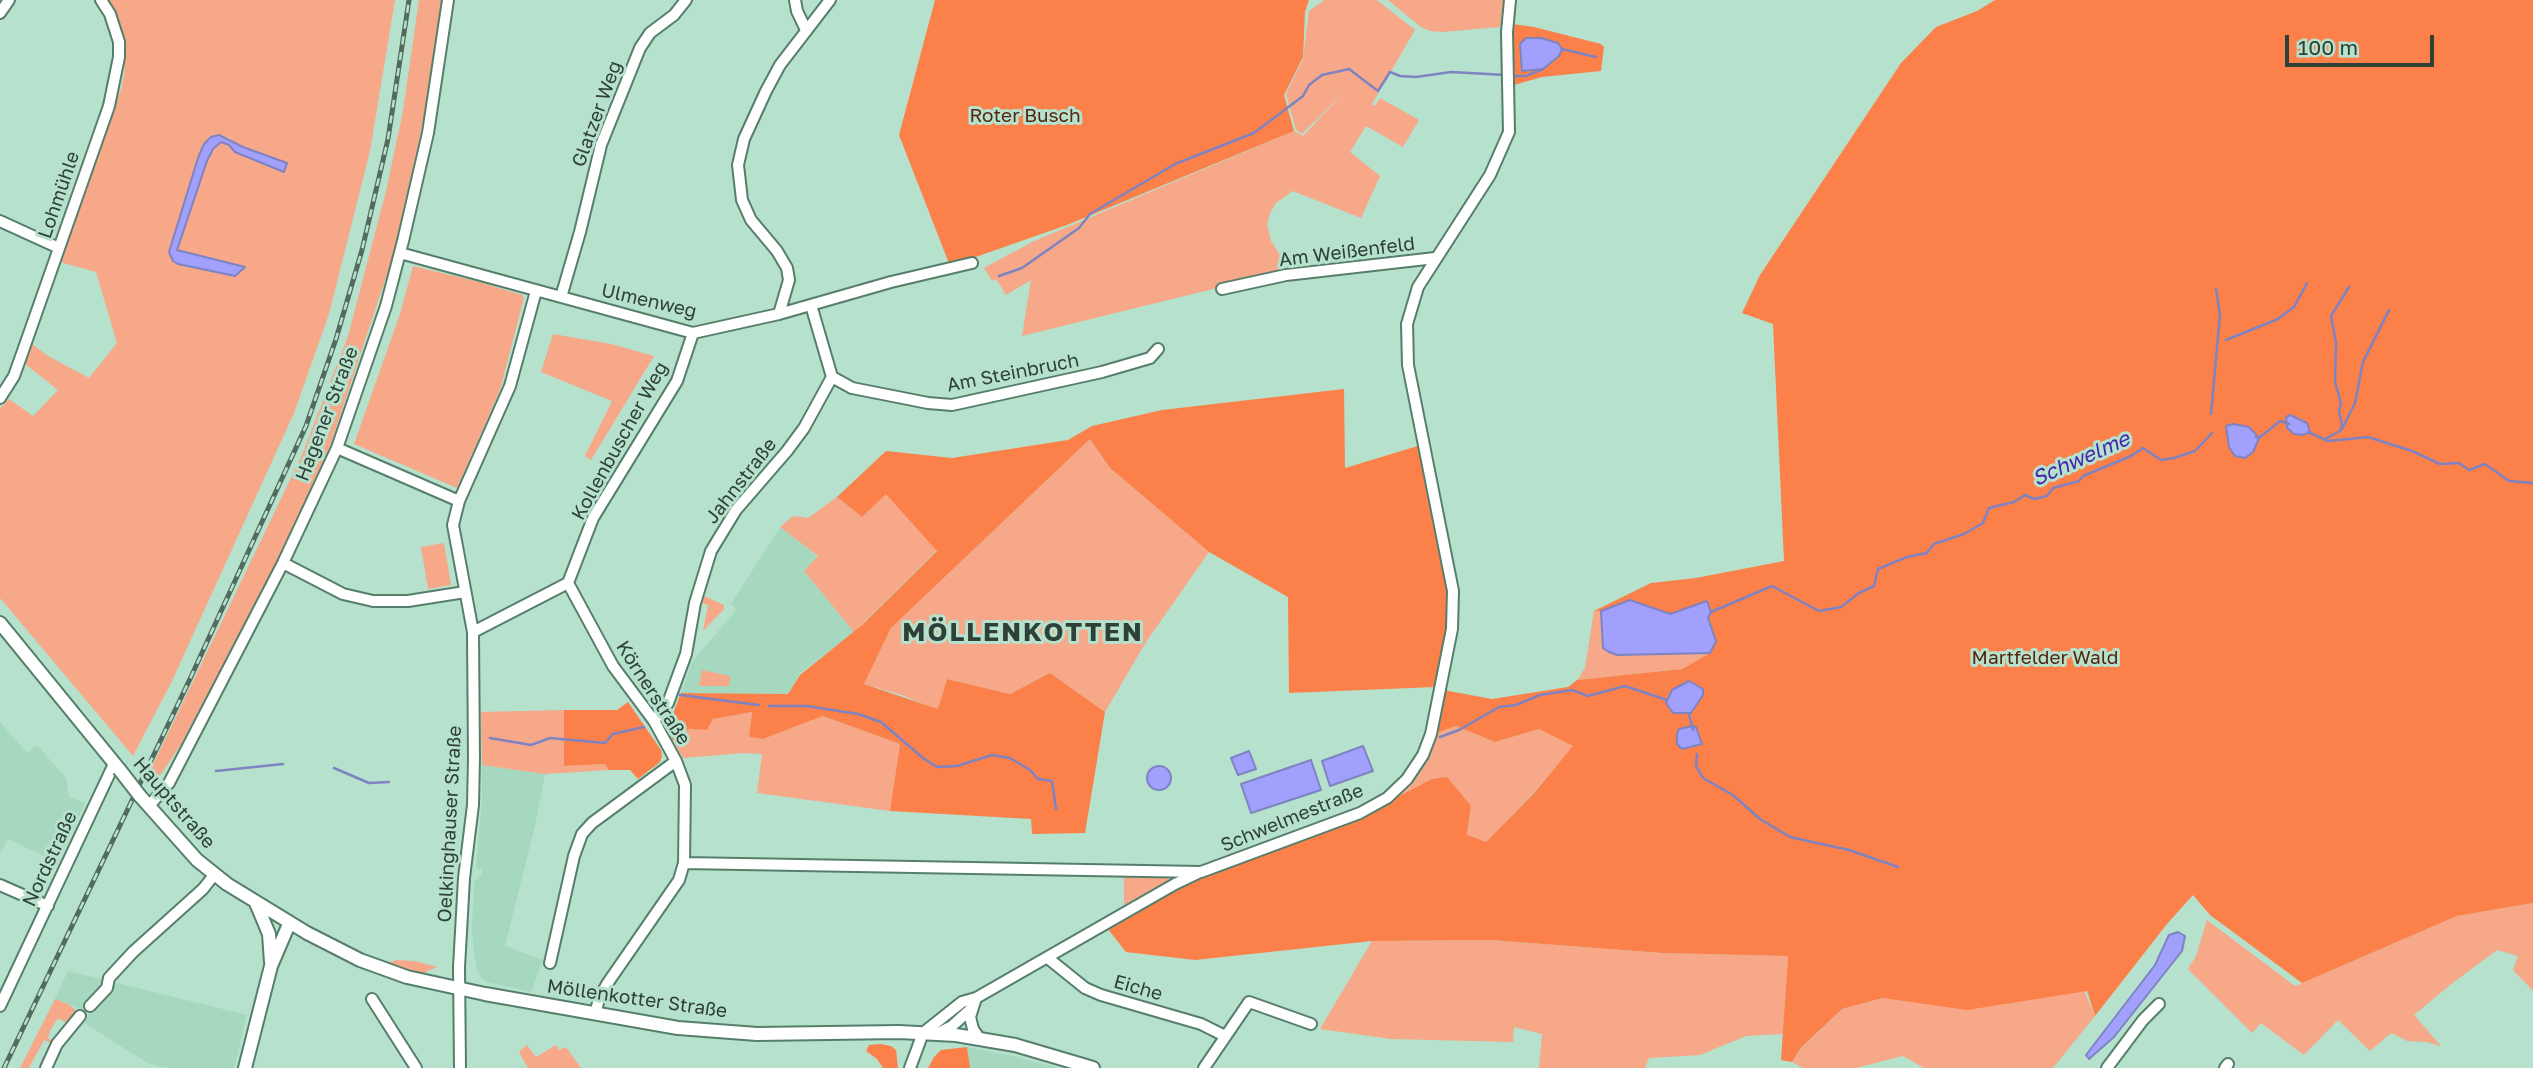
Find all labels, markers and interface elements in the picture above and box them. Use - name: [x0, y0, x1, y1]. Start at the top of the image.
- scale bar: [2288, 21, 2437, 65]
- text: 100 m: [2298, 34, 2358, 60]
- street label: Glatzer Weg: [567, 58, 627, 170]
- park label: Roter Busch: [969, 105, 1081, 127]
- street label: Lohmühle: [33, 148, 85, 242]
- street label: Am Weißenfeld: [1278, 232, 1416, 272]
- street label: Ulmenweg: [599, 279, 699, 323]
- street label: Hagener Straße: [291, 344, 363, 484]
- street label: Am Steinbruch: [945, 349, 1081, 397]
- street label: Kollenbuscher Weg: [567, 358, 673, 524]
- water label: Schwelme: [2028, 426, 2134, 492]
- street label: Jahnstraße: [701, 434, 781, 528]
- district label: MÖLLENKOTTEN: [904, 617, 1142, 649]
- street label: Körnerstraße: [611, 637, 695, 749]
- park label: Martfelder Wald: [1972, 647, 2118, 669]
- street label: Oelkinghauser Straße: [433, 725, 467, 923]
- street label: Hauptstraße: [128, 753, 220, 853]
- street label: Schwelmestraße: [1217, 779, 1367, 857]
- street label: Nordstraße: [18, 808, 82, 910]
- street label: Eiche: [1111, 970, 1165, 1006]
- street label: Möllenkotter Straße: [545, 975, 729, 1023]

